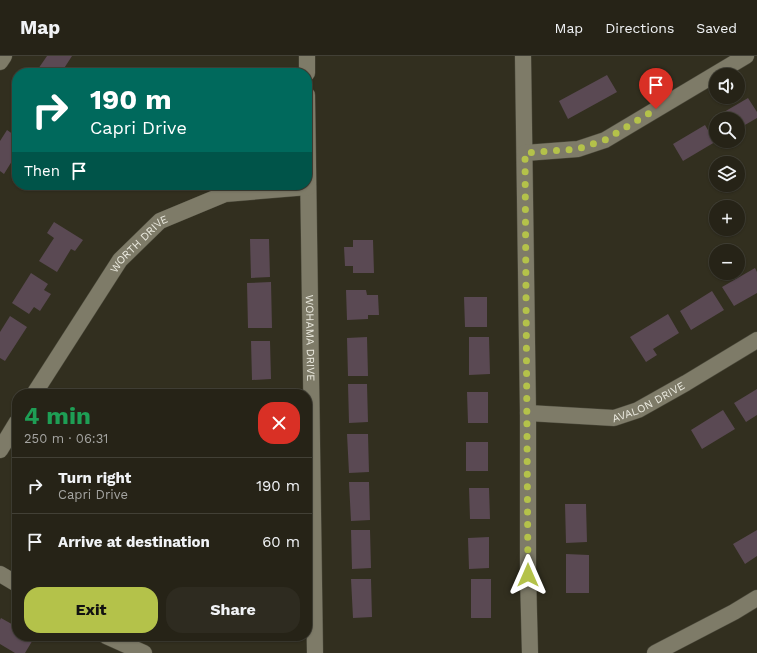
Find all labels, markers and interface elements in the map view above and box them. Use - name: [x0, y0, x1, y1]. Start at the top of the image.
- text: Map: [20, 16, 60, 39]
- text: Map: [555, 20, 583, 36]
- text: Directions: [605, 20, 674, 36]
- text: Saved: [696, 20, 737, 36]
- pin: [639, 68, 673, 109]
- map controls: [709, 68, 745, 280]
- button: sound: [709, 68, 745, 104]
- icon: arrive: [645, 74, 667, 96]
- text: 190 m: [90, 83, 172, 116]
- icon: right: [24, 84, 76, 136]
- button: search: [709, 112, 745, 148]
- text: Capri Drive: [90, 117, 187, 138]
- button: layers: [709, 156, 745, 192]
- icon: arrive: [68, 160, 90, 182]
- text: Then: [24, 162, 60, 180]
- button: +: [709, 200, 745, 236]
- street label: WORTH DRIVE: [107, 212, 169, 275]
- button: −: [709, 244, 745, 280]
- street label: WOHAMA DRIVE: [303, 295, 318, 381]
- street label: AVALON DRIVE: [610, 379, 687, 425]
- text: 4 min: [24, 402, 91, 430]
- button: close: [258, 402, 300, 444]
- text: 250 m · 06:31: [24, 431, 108, 446]
- text: Turn right: [58, 469, 131, 487]
- icon: right: [24, 475, 46, 497]
- text: 190 m: [256, 477, 300, 495]
- text: Capri Drive: [58, 487, 128, 502]
- icon: arrive: [24, 531, 46, 553]
- text: Arrive at destination: [58, 533, 210, 551]
- text: 60 m: [262, 533, 300, 551]
- position arrow: [507, 554, 549, 596]
- button: Exit: [24, 587, 158, 633]
- button: Share: [166, 587, 300, 633]

